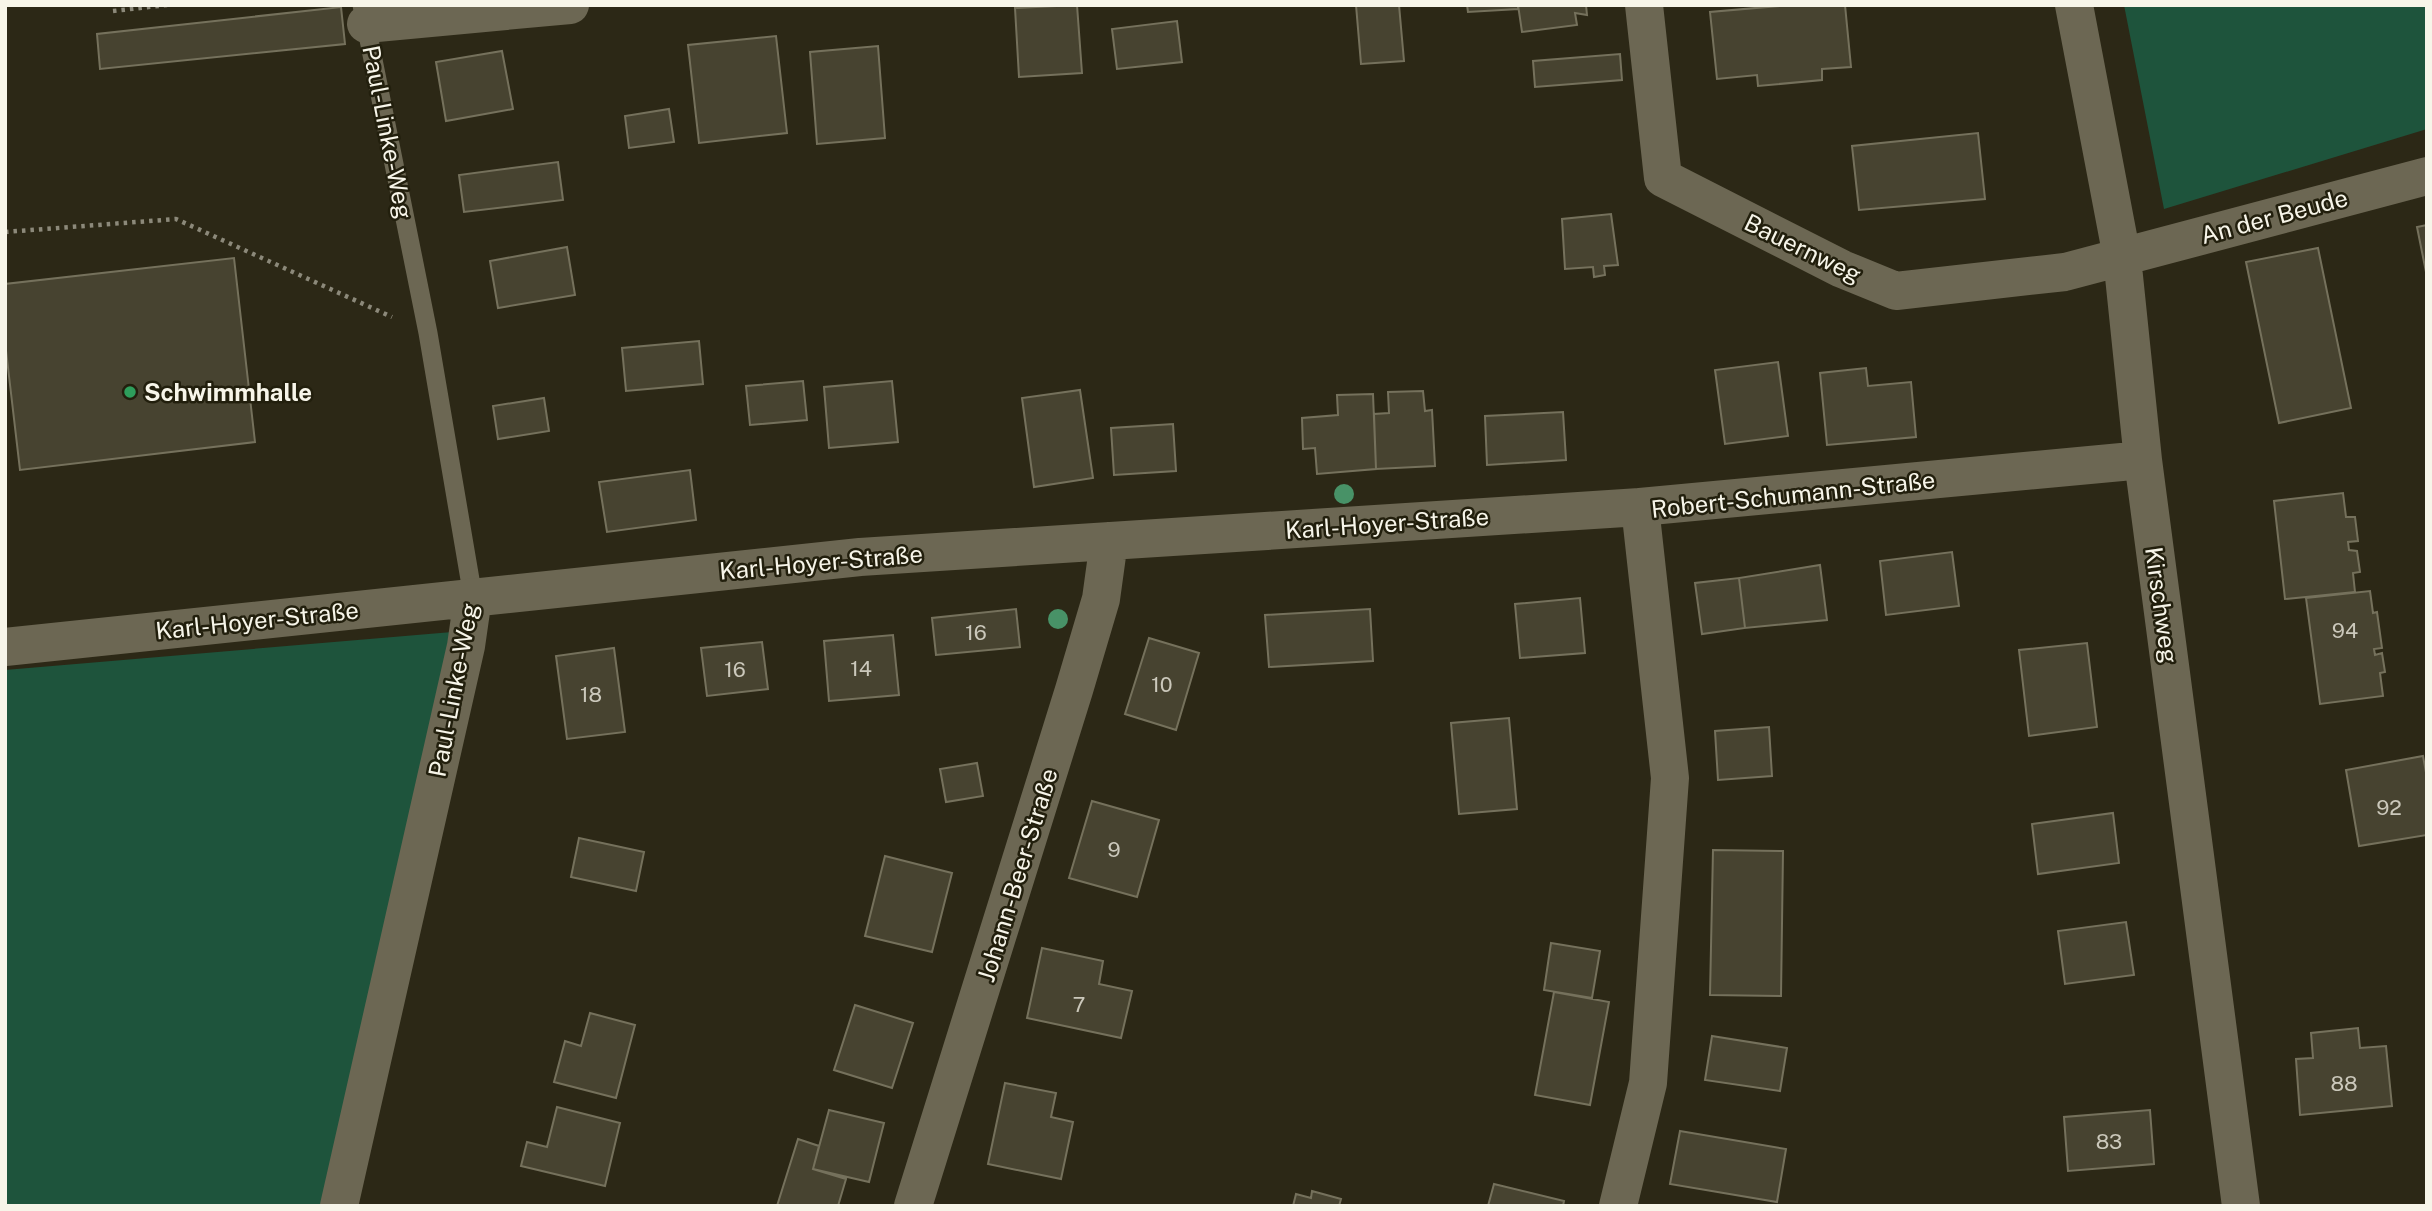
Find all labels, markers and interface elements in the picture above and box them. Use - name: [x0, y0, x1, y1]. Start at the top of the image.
- street label: Paul-Linke-Weg: [357, 43, 419, 221]
- street label: An der Beude: [2197, 183, 2351, 249]
- street label: Bauernweg: [1740, 208, 1866, 288]
- place label: Schwimmhalle: [144, 378, 312, 406]
- marker: Schwimmhalle: [122, 384, 138, 400]
- street label: Robert-Schumann-Straße: [1649, 465, 1937, 523]
- street label: Karl-Hoyer-Straße: [1284, 502, 1490, 544]
- street label: Karl-Hoyer-Straße: [718, 539, 924, 585]
- street label: Kirschweg: [2140, 545, 2184, 665]
- street label: Karl-Hoyer-Straße: [154, 595, 360, 645]
- street label: Paul-Linke-Weg: [422, 601, 484, 779]
- house number: 94: [2332, 618, 2358, 643]
- house number: 16: [965, 620, 987, 645]
- house number: 14: [850, 656, 872, 681]
- house number: 16: [724, 657, 746, 682]
- house number: 10: [1151, 672, 1173, 697]
- house number: 18: [580, 682, 602, 707]
- street label: Johann-Beer-Straße: [971, 765, 1063, 985]
- house number: 92: [2376, 795, 2402, 820]
- house number: 9: [1107, 837, 1121, 862]
- house number: 7: [1073, 992, 1085, 1017]
- house number: 88: [2330, 1071, 2358, 1096]
- house number: 83: [2096, 1129, 2122, 1154]

